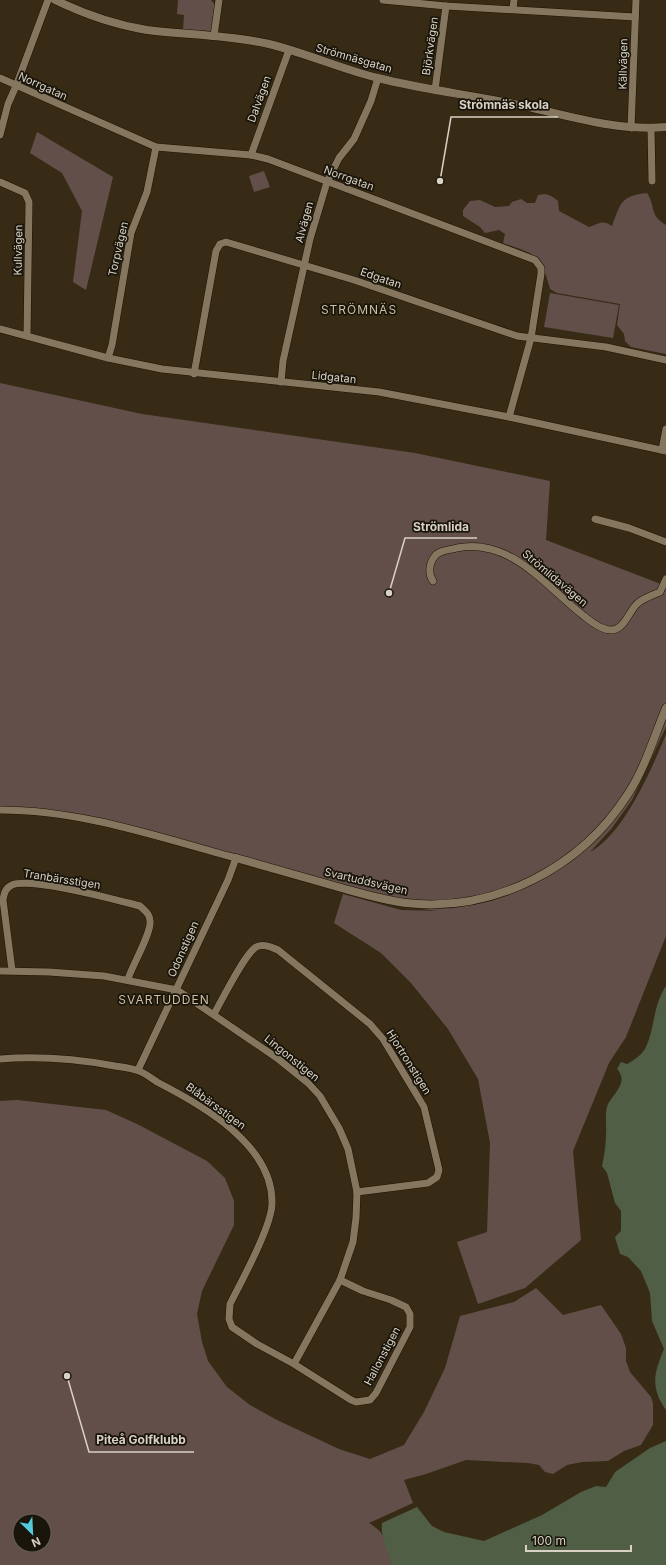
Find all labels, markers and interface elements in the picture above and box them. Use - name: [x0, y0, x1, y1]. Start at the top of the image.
- street label: Björkvägen: [419, 16, 441, 76]
- street label: Källvägen: [616, 38, 630, 90]
- street label: Strömnäsgatan: [314, 40, 394, 76]
- street label: Norrgatan: [16, 69, 70, 103]
- street label: Dalvägen: [244, 74, 274, 124]
- callout: Strömnäs skola: [451, 93, 558, 117]
- text: Strömnäs skola: [459, 97, 549, 112]
- street label: Norrgatan: [322, 162, 376, 194]
- street label: Alvägen: [292, 200, 316, 244]
- street label: Torpvägen: [105, 220, 131, 278]
- street label: Kullvägen: [11, 224, 25, 276]
- street label: Edgatan: [359, 264, 403, 292]
- district label: STRÖMNÄS: [321, 302, 397, 317]
- street label: Lidgatan: [311, 368, 357, 386]
- callout: Strömlida: [405, 514, 477, 538]
- text: Strömlida: [413, 519, 469, 534]
- street label: Strömlidavägen: [520, 547, 590, 609]
- street label: Svartuddsvägen: [323, 865, 409, 897]
- street label: Tranbärsstigen: [22, 866, 102, 892]
- street label: Odonstigen: [164, 919, 202, 979]
- district label: SVARTUDDEN: [118, 992, 210, 1007]
- street label: Hjortronstigen: [383, 1027, 435, 1097]
- street label: Lingonstigen: [262, 1031, 322, 1085]
- street label: Blåbärsstigen: [183, 1080, 249, 1132]
- street label: Hallonstigen: [361, 1324, 403, 1388]
- callout: Piteå Golfklubb: [89, 1428, 194, 1452]
- text: Piteå Golfklubb: [96, 1432, 186, 1447]
- north arrow: [12, 1513, 52, 1553]
- scale bar: [526, 1527, 631, 1553]
- text: 100 m: [532, 1533, 566, 1548]
- text: N: [29, 1534, 43, 1550]

